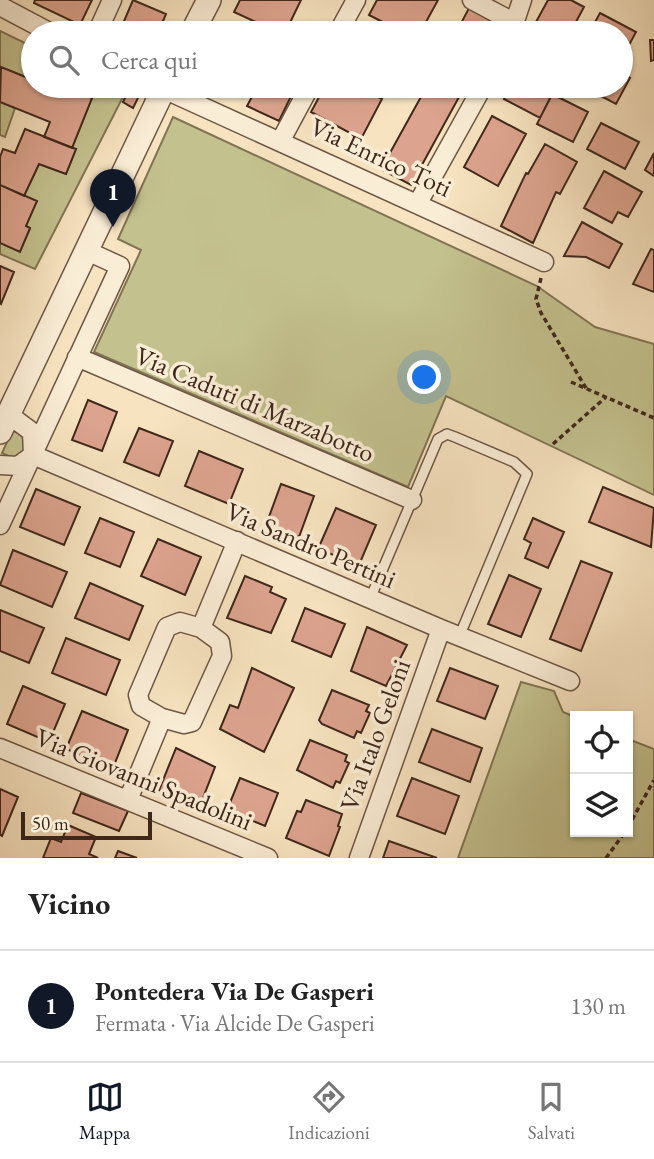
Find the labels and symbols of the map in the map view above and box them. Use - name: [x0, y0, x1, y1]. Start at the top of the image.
- street label: Via Enrico Toti: [305, 109, 457, 205]
- pin: 1: [90, 169, 136, 227]
- street label: Via Caduti di Marzabotto: [130, 338, 380, 470]
- your location: [407, 360, 441, 394]
- street label: Via Sandro Pertini: [221, 494, 401, 596]
- street label: Via Italo Geloni: [332, 655, 418, 815]
- street label: Via Giovanni Spadolini: [31, 720, 257, 838]
- scale bar: [21, 809, 152, 841]

